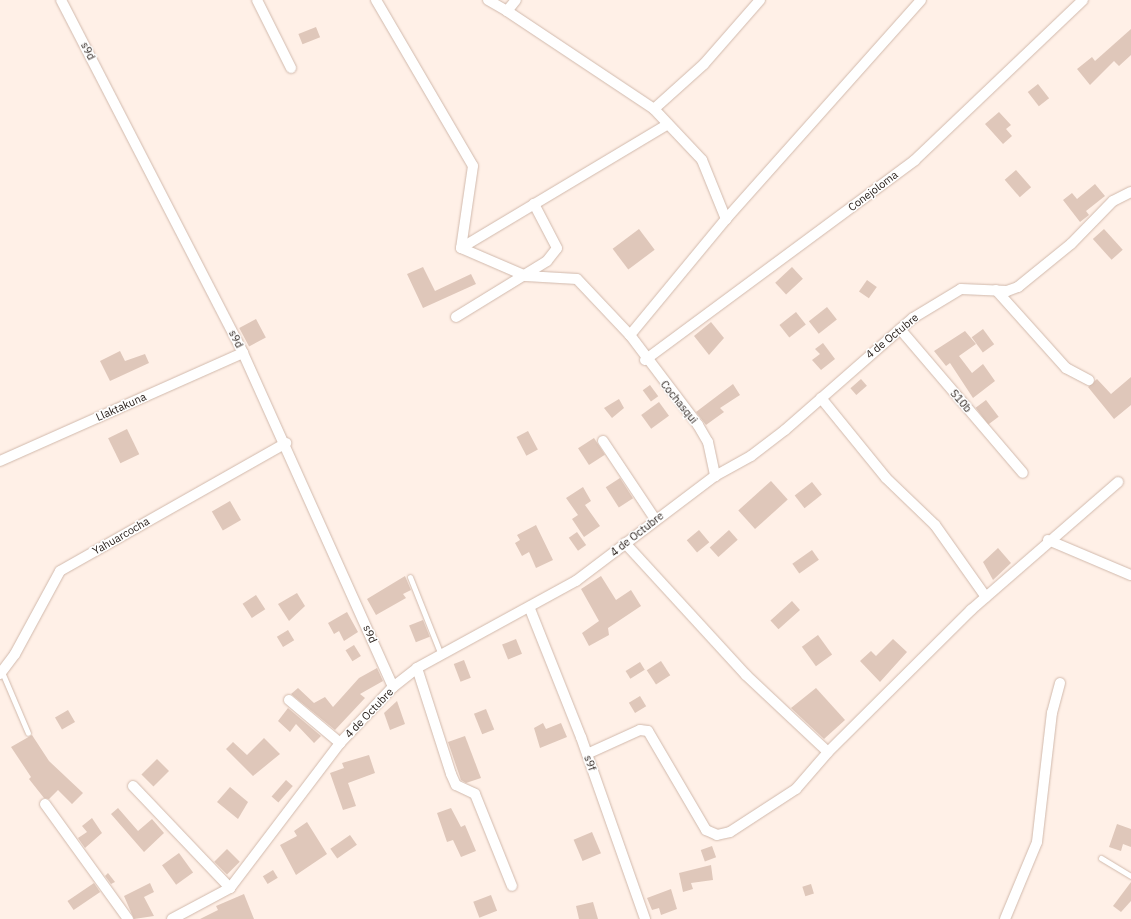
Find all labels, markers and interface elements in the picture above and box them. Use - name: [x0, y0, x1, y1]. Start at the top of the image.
- street label: s9d: [78, 40, 98, 62]
- street label: Conejoloma: [846, 168, 900, 214]
- street label: 4 de Octubre: [863, 311, 921, 361]
- street label: s9d: [226, 328, 246, 350]
- street label: Cochasqui: [658, 378, 700, 426]
- street label: S10b: [947, 387, 975, 415]
- street label: Llaktakuna: [94, 390, 148, 424]
- street label: 4 de Octubre: [608, 509, 666, 559]
- street label: Yahuarcocha: [90, 514, 152, 558]
- street label: s9d: [360, 623, 380, 645]
- street label: 4 de Octubre: [342, 685, 396, 741]
- street label: s9f: [581, 753, 599, 773]

